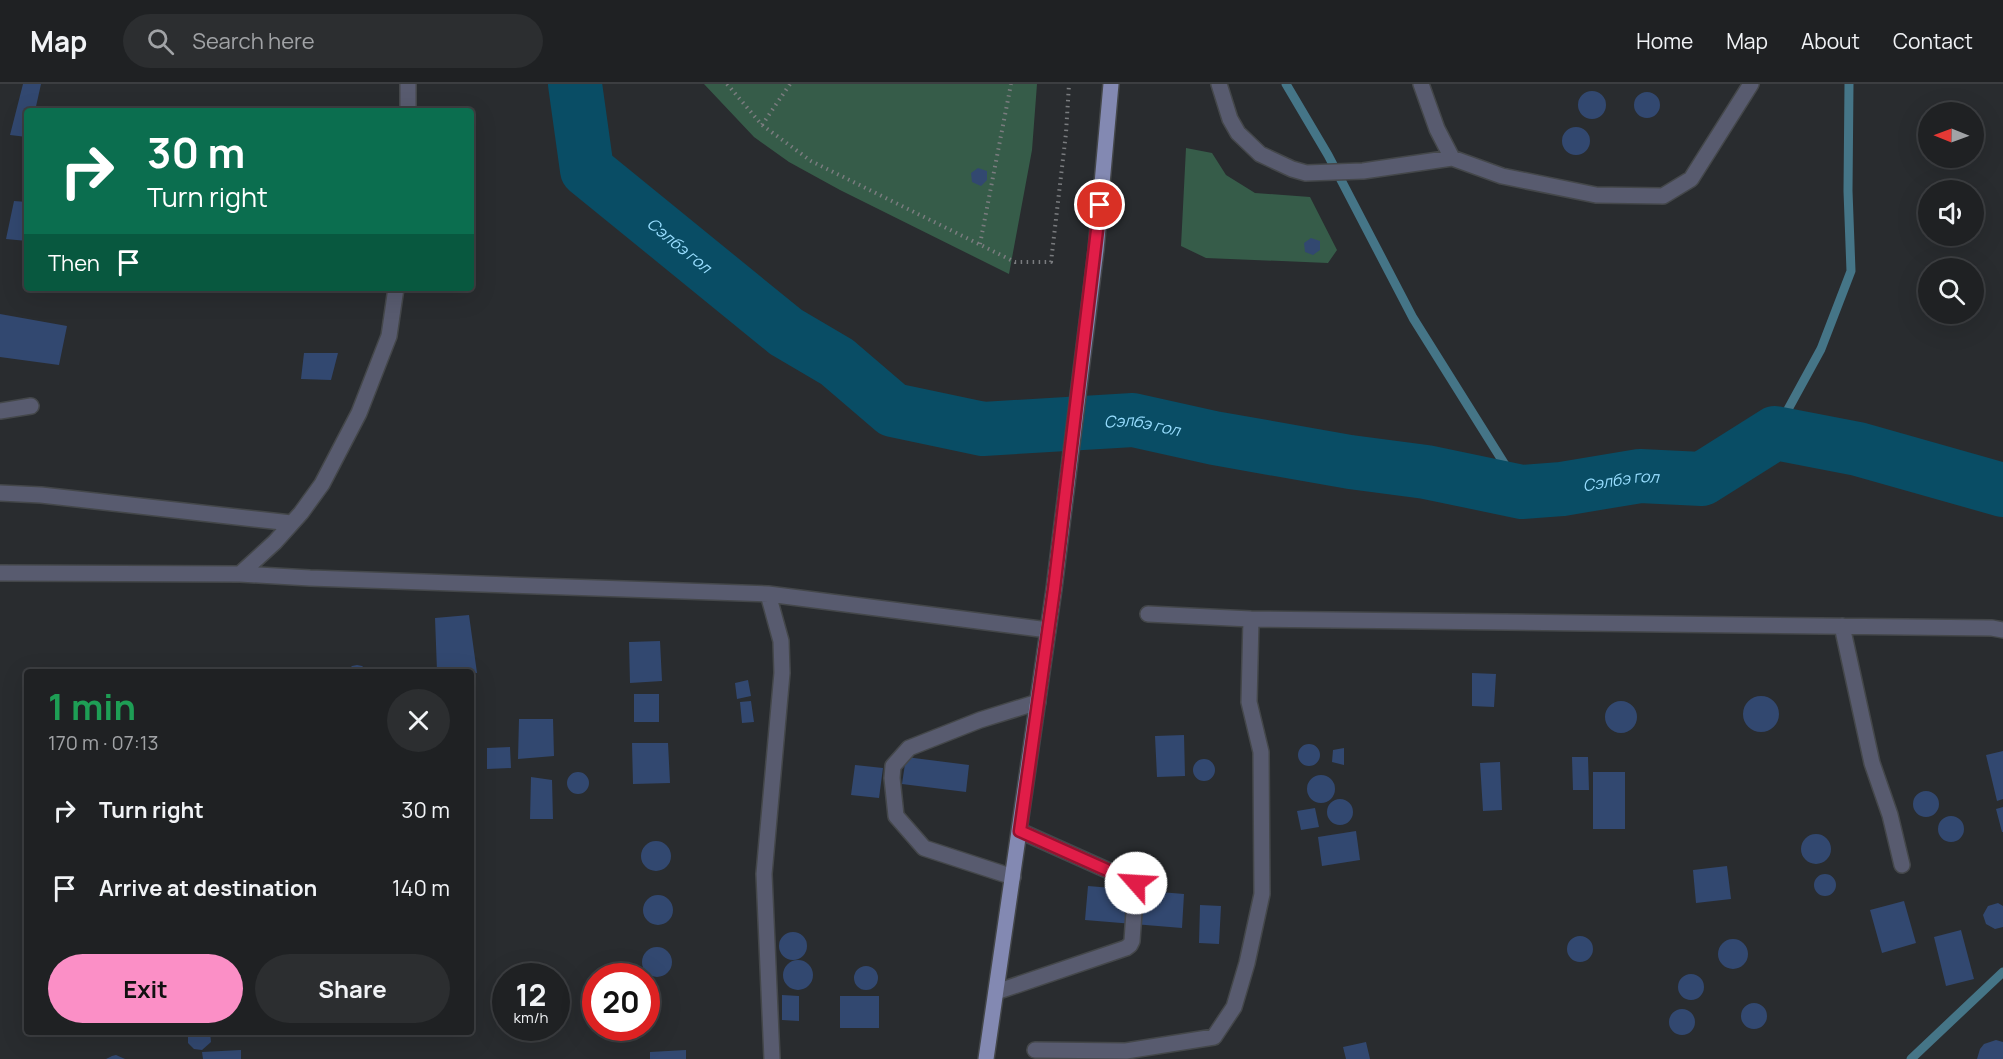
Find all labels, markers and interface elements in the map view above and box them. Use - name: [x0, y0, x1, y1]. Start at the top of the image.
- search box: [123, 14, 543, 68]
- text: Map: [30, 22, 87, 60]
- icon: search: [144, 25, 177, 58]
- text: Search here: [192, 26, 315, 56]
- text: Home: [1636, 27, 1693, 55]
- text: Map: [1726, 27, 1768, 55]
- text: About: [1801, 27, 1860, 55]
- text: Contact: [1893, 27, 1973, 55]
- north arrow: [1918, 102, 1984, 168]
- map controls: [1918, 102, 1984, 324]
- text: 30 m: [147, 123, 245, 181]
- icon: right: [48, 132, 126, 210]
- text: Turn right: [147, 178, 268, 215]
- pin: [1074, 179, 1125, 230]
- button: sound: [1918, 180, 1984, 246]
- icon: arrive: [1083, 188, 1116, 221]
- water label: Сэлбэ гол: [643, 212, 718, 279]
- icon: arrive: [112, 246, 145, 279]
- text: Then: [48, 248, 100, 278]
- button: search: [1918, 258, 1984, 324]
- water label: Сэлбэ гол: [1103, 409, 1184, 442]
- water label: Сэлбэ гол: [1581, 465, 1661, 496]
- text: 1 min: [48, 682, 136, 731]
- button: close: [387, 689, 450, 752]
- text: 170 m · 07:13: [48, 729, 159, 756]
- icon: right: [48, 794, 81, 827]
- text: Turn right: [99, 795, 204, 825]
- text: 30 m: [401, 795, 450, 825]
- position arrow: [1104, 851, 1168, 915]
- icon: arrive: [48, 872, 81, 905]
- text: Arrive at destination: [99, 873, 317, 903]
- text: 140 m: [392, 873, 450, 903]
- button: Exit: [48, 954, 243, 1023]
- button: Share: [255, 954, 450, 1023]
- speed limit sign: 20: [582, 963, 660, 1041]
- text: 12: [515, 974, 547, 1015]
- text: km/h: [514, 1007, 548, 1028]

